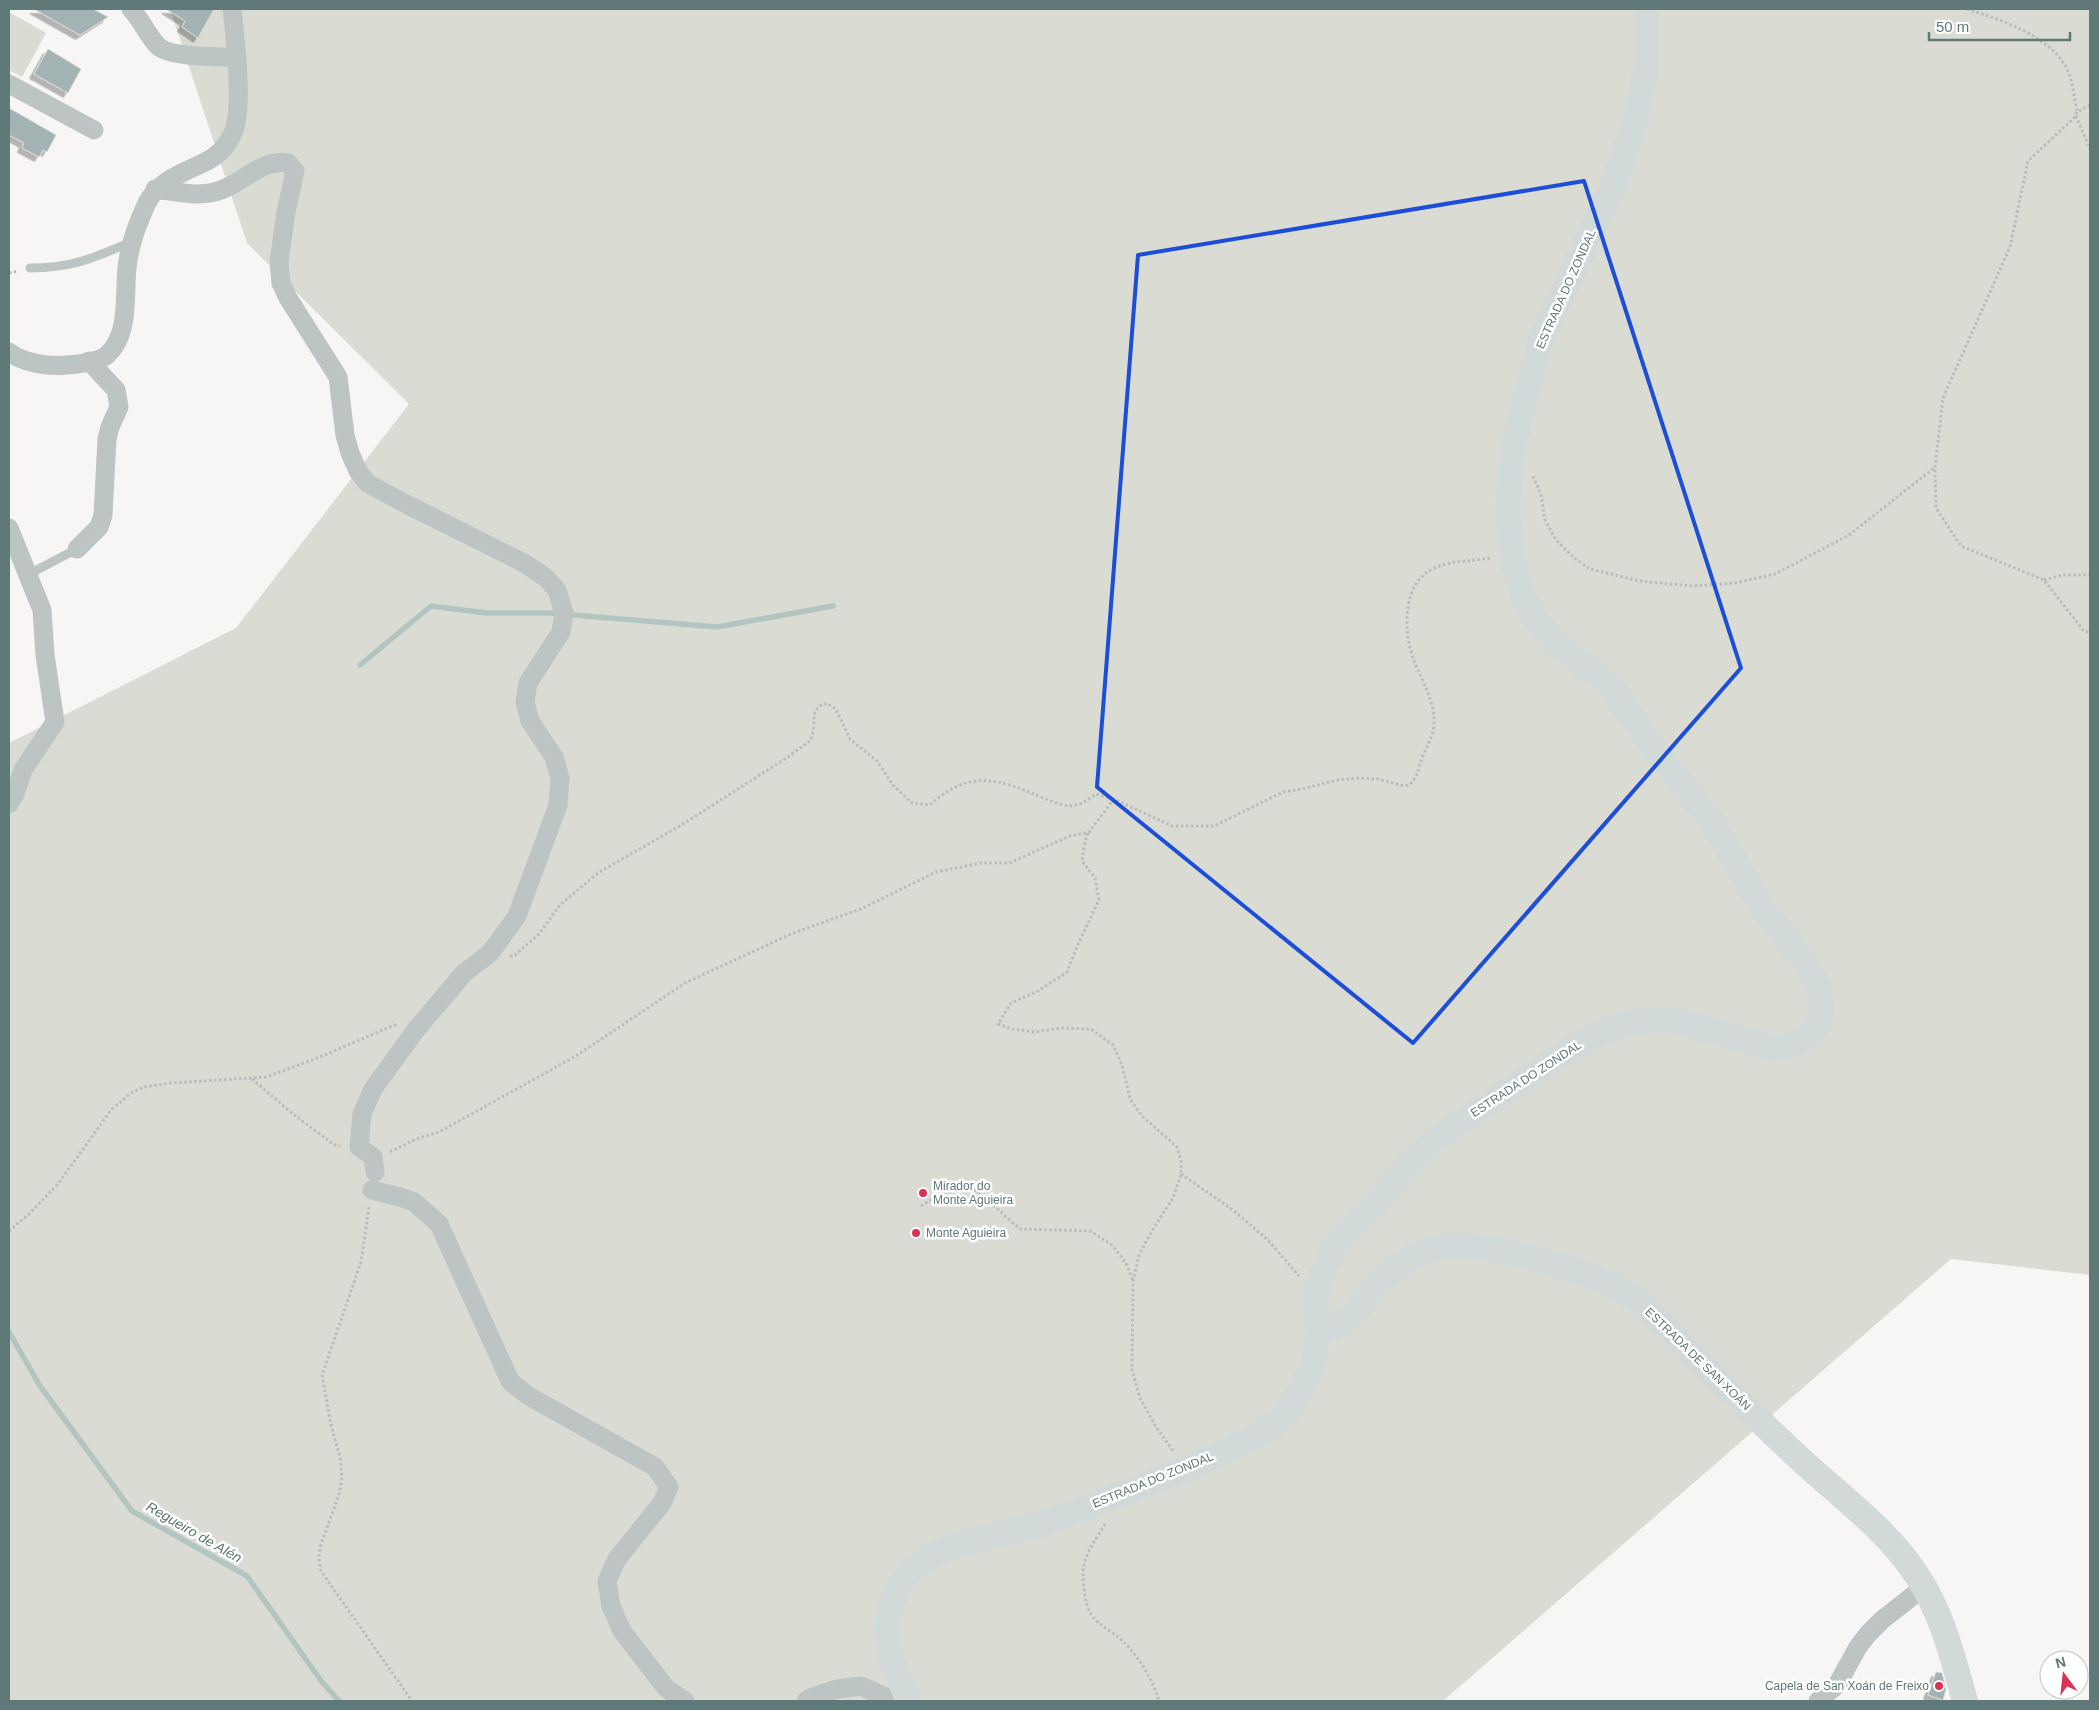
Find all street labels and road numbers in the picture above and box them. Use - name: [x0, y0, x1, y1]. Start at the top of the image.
- street label: ESTRADA DO ZONDAL: [1533, 227, 1599, 351]
- street label: ESTRADA DO ZONDAL: [1468, 1038, 1584, 1120]
- street label: ESTRADA DE SAN XOÁN: [1642, 1304, 1754, 1413]
- street label: ESTRADA DO ZONDAL: [1090, 1449, 1216, 1511]

